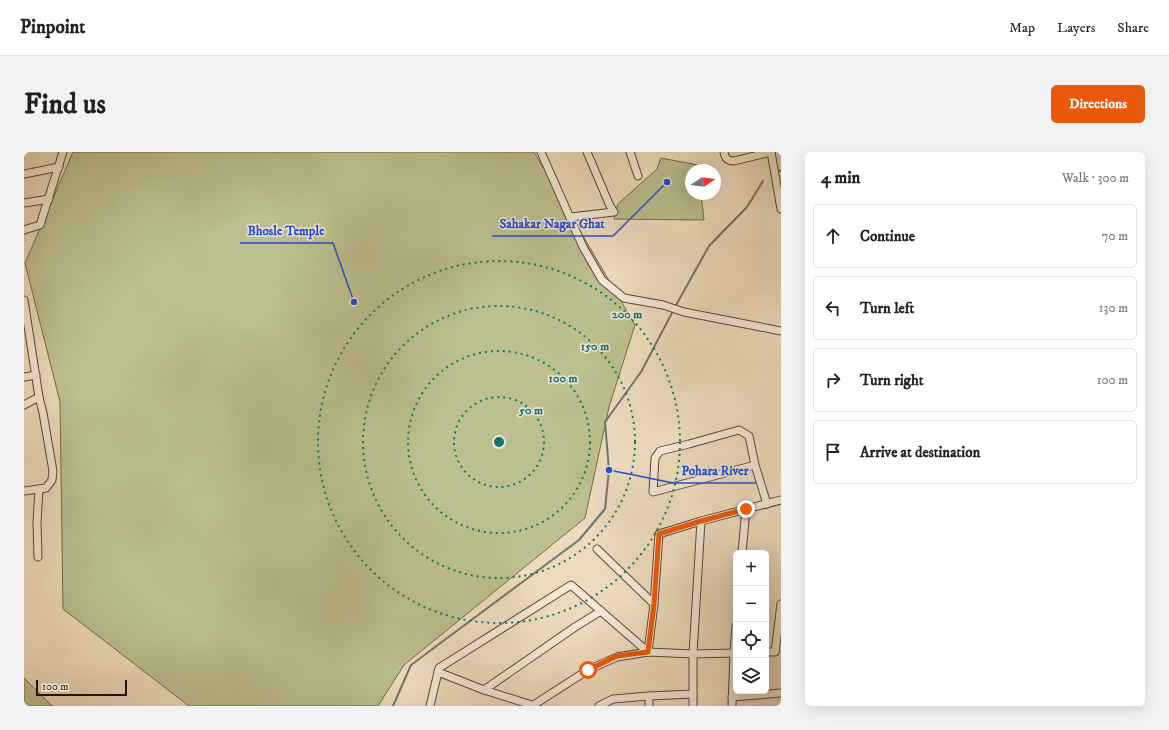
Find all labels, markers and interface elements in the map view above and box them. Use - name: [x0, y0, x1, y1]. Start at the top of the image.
- text: Pinpoint: [20, 16, 85, 39]
- text: Map: [1009, 19, 1035, 37]
- text: Layers: [1057, 19, 1095, 37]
- text: Share: [1117, 19, 1149, 37]
- button: Directions: [1051, 85, 1145, 123]
- text: Find us: [24, 87, 106, 122]
- north arrow: [685, 164, 721, 200]
- text: 4 min: [821, 167, 860, 189]
- text: Walk · 300 m: [1062, 170, 1129, 186]
- callout: Sahakar Nagar Ghat: [492, 211, 613, 236]
- text: Sahakar Nagar Ghat: [499, 216, 605, 233]
- callout: Bhosle Temple: [240, 218, 333, 243]
- text: Bhosle Temple: [247, 223, 325, 240]
- icon: ahead: [822, 225, 844, 247]
- text: Continue: [860, 227, 915, 246]
- text: 70 m: [1102, 228, 1128, 244]
- icon: left: [822, 297, 844, 319]
- text: Turn left: [860, 299, 914, 318]
- text: 130 m: [1099, 300, 1128, 316]
- text: 200 m: [612, 307, 642, 322]
- text: 150 m: [581, 339, 609, 354]
- icon: right: [822, 369, 844, 391]
- text: 100 m: [549, 371, 577, 386]
- text: Turn right: [860, 371, 923, 390]
- text: 100 m: [1097, 372, 1128, 388]
- text: 50 m: [518, 403, 543, 418]
- centre of rings: [492, 435, 506, 449]
- icon: arrive: [822, 441, 844, 463]
- text: Arrive at destination: [860, 443, 980, 462]
- callout: Pohara River: [673, 458, 756, 483]
- text: Pohara River: [682, 463, 749, 479]
- route end: [737, 500, 755, 518]
- map controls: [733, 550, 769, 694]
- button: +: [733, 550, 769, 586]
- button: −: [733, 586, 769, 622]
- button: locate: [733, 622, 769, 658]
- button: layers: [733, 658, 769, 694]
- route start: [579, 661, 597, 679]
- scale bar: [36, 678, 127, 697]
- text: 100 m: [42, 680, 68, 694]

